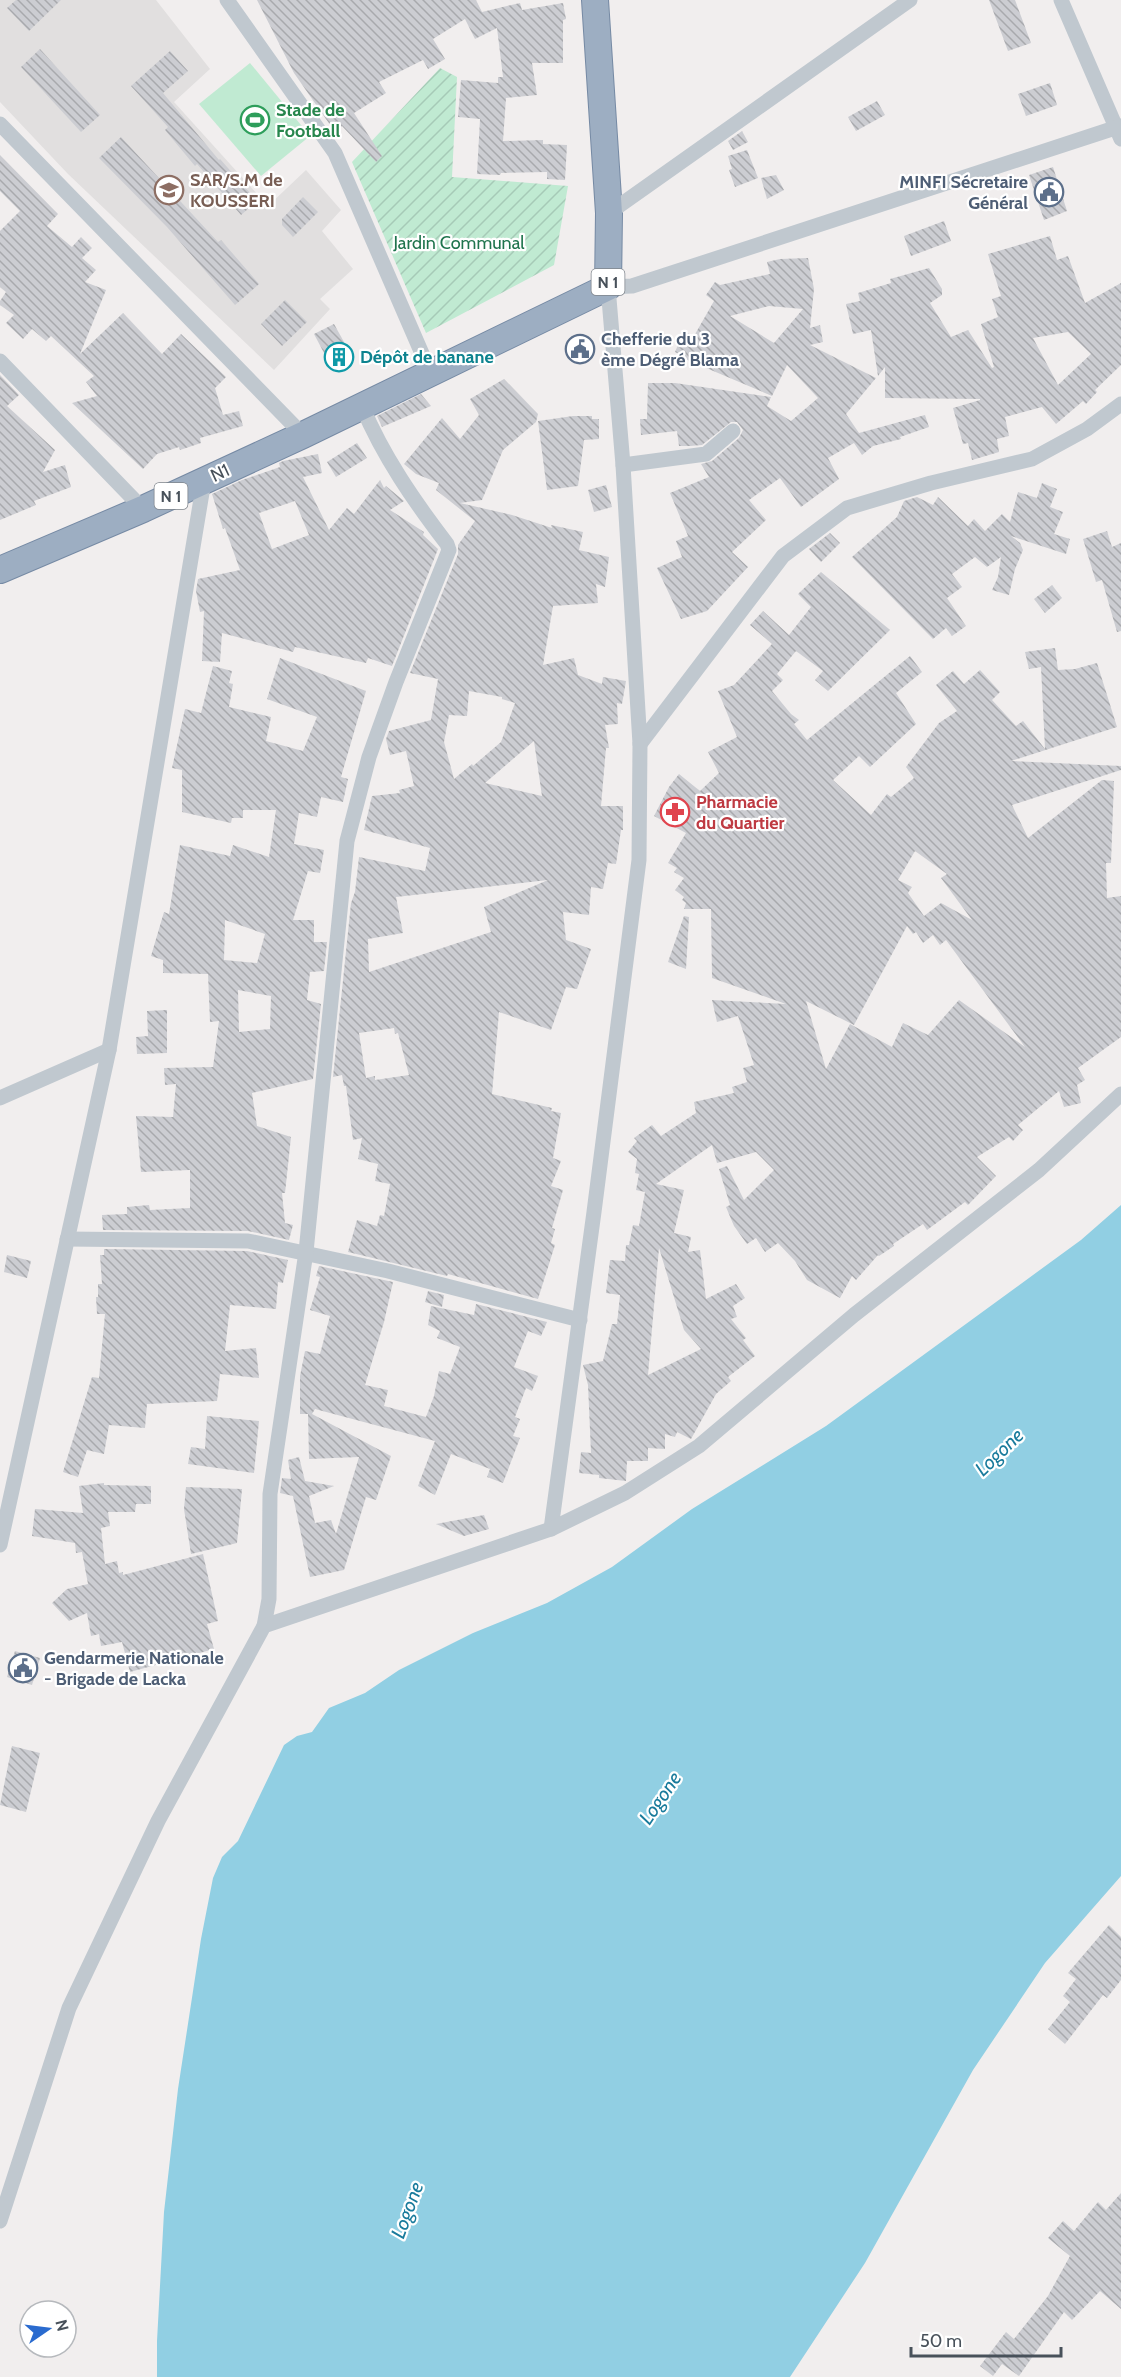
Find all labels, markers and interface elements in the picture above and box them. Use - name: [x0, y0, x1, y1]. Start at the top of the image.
- place label: Stade de Football: [276, 99, 345, 142]
- sports icon: Stade de Football: [239, 104, 271, 136]
- place label: SAR/S.M de KOUSSERI: [190, 169, 282, 212]
- place label: MINFI Sécretaire Général: [899, 171, 1028, 214]
- school or university icon: SAR/S.M de KOUSSERI: [153, 174, 185, 206]
- public building icon: MINFI Sécretaire Général: [1033, 176, 1065, 208]
- park label: Jardin Communal: [392, 232, 525, 254]
- road number: N 1: [592, 269, 624, 295]
- place label: Chefferie du 3 ème Dégré Blama: [601, 328, 739, 371]
- public building icon: Chefferie du 3 ème Dégré Blama: [564, 333, 596, 365]
- building icon: Dépôt de banane: [323, 341, 355, 373]
- place label: Dépôt de banane: [360, 346, 494, 368]
- street label: N1: [207, 459, 233, 487]
- road number: N 1: [154, 483, 188, 509]
- place label: Pharmacie du Quartier: [696, 791, 784, 834]
- pharmacy icon: Pharmacie du Quartier: [659, 796, 691, 828]
- water label: Logone: [970, 1423, 1028, 1481]
- place label: Gendarmerie Nationale - Brigade de Lacka: [44, 1647, 224, 1690]
- public building icon: Gendarmerie Nationale - Brigade de Lacka: [7, 1652, 39, 1684]
- water label: Logone: [634, 1767, 686, 1829]
- water label: Logone: [386, 2179, 428, 2241]
- north arrow: [18, 2299, 78, 2359]
- text: N: [51, 2318, 73, 2333]
- scale bar: [911, 2320, 1061, 2358]
- text: 50 m: [920, 2330, 962, 2352]

